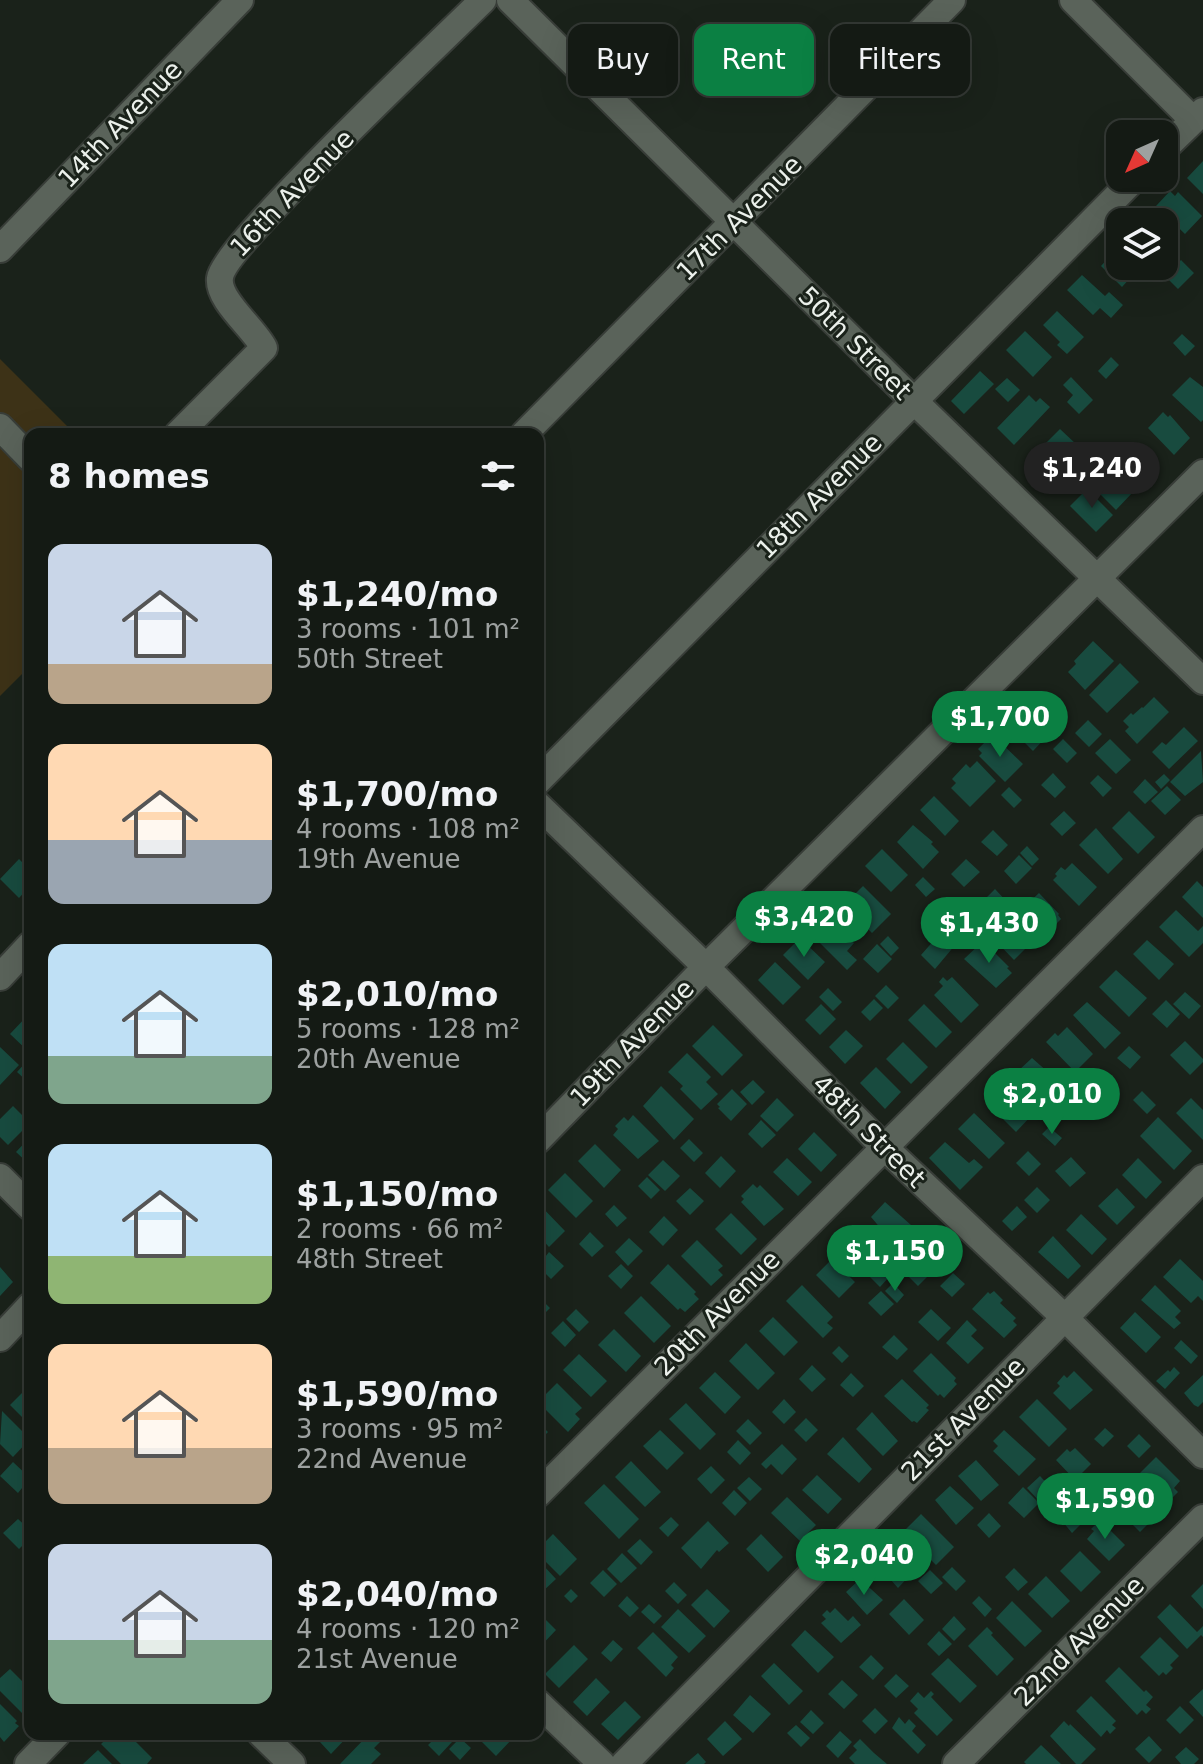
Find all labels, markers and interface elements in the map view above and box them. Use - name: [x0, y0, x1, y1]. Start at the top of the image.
- chip: Buy: [568, 24, 678, 96]
- chip: Rent: [694, 24, 814, 96]
- chip: Filters: [830, 24, 970, 96]
- street label: 14th Avenue: [52, 54, 188, 194]
- north arrow: [1106, 120, 1178, 192]
- map controls: [1106, 120, 1178, 280]
- street label: 16th Avenue: [224, 123, 360, 263]
- street label: 17th Avenue: [670, 149, 808, 287]
- button: layers: [1106, 208, 1178, 280]
- street label: 50th Street: [792, 280, 918, 406]
- street label: 18th Avenue: [750, 427, 888, 565]
- pin: $1,240: [1027, 442, 1157, 510]
- text: $1,240: [1042, 453, 1142, 483]
- icon: filters: [476, 454, 520, 498]
- text: 8 homes: [48, 456, 210, 496]
- text: $1,240/mo: [296, 574, 498, 614]
- icon: home: [112, 576, 208, 672]
- text: 3 rooms · 101 m²: [296, 614, 520, 644]
- text: 50th Street: [296, 644, 443, 674]
- pin: $1,700: [935, 691, 1065, 759]
- text: $1,700: [950, 702, 1050, 732]
- text: $1,700/mo: [296, 774, 498, 814]
- icon: home: [112, 776, 208, 872]
- text: 4 rooms · 108 m²: [296, 814, 520, 844]
- text: 19th Avenue: [296, 844, 461, 874]
- pin: $3,420: [739, 891, 869, 959]
- pin: $1,430: [924, 897, 1054, 965]
- text: $3,420: [754, 902, 854, 932]
- text: $1,430: [939, 908, 1039, 938]
- street label: 19th Avenue: [564, 973, 700, 1113]
- text: $2,010/mo: [296, 974, 498, 1014]
- icon: home: [112, 976, 208, 1072]
- text: 5 rooms · 128 m²: [296, 1014, 520, 1044]
- text: 20th Avenue: [296, 1044, 461, 1074]
- street label: 48th Street: [806, 1068, 932, 1194]
- pin: $2,010: [987, 1068, 1117, 1136]
- text: $2,010: [1002, 1079, 1102, 1109]
- text: $1,150/mo: [296, 1174, 498, 1214]
- icon: home: [112, 1176, 208, 1272]
- text: 2 rooms · 66 m²: [296, 1214, 504, 1244]
- pin: $1,150: [830, 1225, 960, 1293]
- text: $1,150: [845, 1236, 945, 1266]
- text: 48th Street: [296, 1244, 443, 1274]
- street label: 20th Avenue: [648, 1244, 786, 1382]
- street label: 21st Avenue: [895, 1351, 1031, 1487]
- text: $1,590/mo: [296, 1374, 498, 1414]
- icon: home: [112, 1376, 208, 1472]
- text: 3 rooms · 95 m²: [296, 1414, 504, 1444]
- text: 22nd Avenue: [296, 1444, 467, 1474]
- pin: $1,590: [1040, 1473, 1170, 1541]
- text: $1,590: [1055, 1484, 1155, 1514]
- pin: $2,040: [799, 1529, 929, 1597]
- text: $2,040: [814, 1540, 914, 1570]
- street label: 22nd Avenue: [1008, 1570, 1150, 1712]
- text: $2,040/mo: [296, 1574, 498, 1614]
- icon: home: [112, 1576, 208, 1672]
- text: 4 rooms · 120 m²: [296, 1614, 520, 1644]
- text: 21st Avenue: [296, 1644, 458, 1674]

